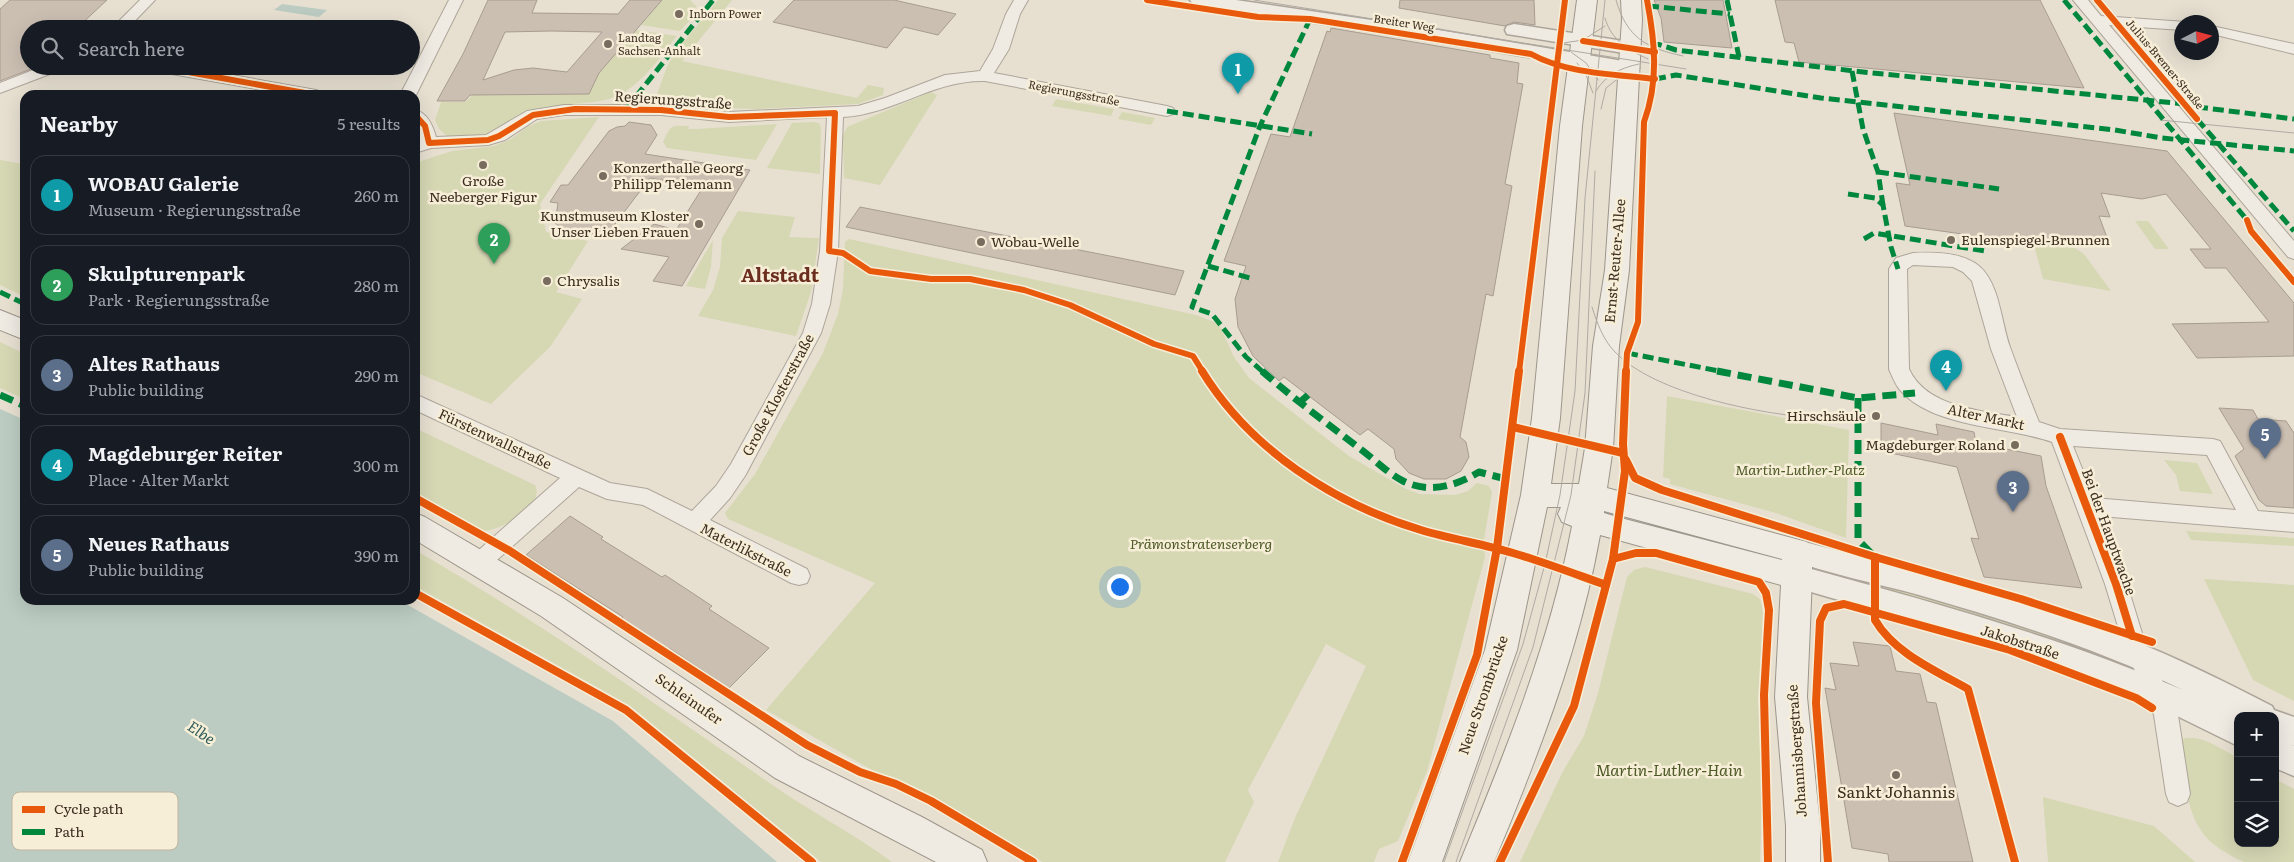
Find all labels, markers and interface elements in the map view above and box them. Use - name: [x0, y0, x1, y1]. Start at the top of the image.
- place label: Inborn Power: [689, 5, 762, 21]
- marker: Inborn Power: [673, 8, 685, 20]
- street label: Breiter Weg: [1372, 9, 1437, 35]
- street label: Julius-Bremer-Straße: [2123, 15, 2209, 112]
- north arrow: [2174, 15, 2219, 60]
- search box: [20, 20, 420, 75]
- place label: Landtag Sachsen-Anhalt: [618, 29, 701, 58]
- icon: search: [38, 34, 66, 62]
- text: Search here: [78, 34, 185, 62]
- marker: Landtag Sachsen-Anhalt: [602, 38, 614, 50]
- pin: 1: [1222, 53, 1254, 94]
- street label: Regierungsstraße: [1027, 75, 1121, 109]
- street label: Regierungsstraße: [614, 85, 732, 113]
- text: Nearby: [40, 107, 118, 138]
- text: 5 results: [337, 111, 400, 135]
- place label: Konzerthalle Georg Philipp Telemann: [613, 157, 743, 193]
- marker: Große Neeberger Figur: [477, 159, 489, 171]
- text: WOBAU Galerie: [88, 169, 239, 197]
- place label: Große Neeberger Figur: [429, 170, 537, 206]
- marker: Konzerthalle Georg Philipp Telemann: [597, 170, 609, 182]
- text: 1: [54, 183, 60, 207]
- text: 260 m: [354, 183, 399, 207]
- text: Museum · Regierungsstraße: [88, 197, 301, 221]
- street label: Ernst-Reuter-Allee: [1599, 198, 1629, 324]
- place label: Kunstmuseum Kloster Unser Lieben Frauen: [540, 205, 689, 241]
- marker: Kunstmuseum Kloster Unser Lieben Frauen: [693, 218, 705, 230]
- pin: 2: [478, 223, 510, 264]
- place label: Eulenspiegel-Brunnen: [1961, 229, 2110, 249]
- place label: Wobau-Welle: [991, 231, 1079, 251]
- marker: Eulenspiegel-Brunnen: [1945, 234, 1957, 246]
- marker: Wobau-Welle: [975, 236, 987, 248]
- text: Skulpturenpark: [88, 259, 245, 287]
- district label: Altstadt: [741, 260, 820, 288]
- place label: Chrysalis: [557, 270, 620, 290]
- text: 2: [53, 273, 61, 297]
- text: 280 m: [354, 273, 399, 297]
- marker: Chrysalis: [541, 275, 553, 287]
- text: Park · Regierungsstraße: [88, 287, 269, 311]
- street label: Große Klosterstraße: [736, 330, 818, 459]
- text: Altes Rathaus: [88, 349, 220, 377]
- pin: 4: [1930, 350, 1962, 391]
- text: 3: [53, 363, 61, 387]
- text: 290 m: [355, 363, 399, 387]
- text: Public building: [88, 377, 204, 401]
- street label: Alter Markt: [1946, 398, 2027, 434]
- street label: Fürstenwallstraße: [436, 403, 555, 473]
- place label: Hirschsäule: [1786, 405, 1866, 425]
- marker: Hirschsäule: [1870, 410, 1882, 422]
- pin: 5: [2249, 418, 2281, 459]
- place label: Magdeburger Roland: [1865, 434, 2005, 454]
- text: Magdeburger Reiter: [88, 439, 282, 467]
- marker: Magdeburger Roland: [2009, 439, 2021, 451]
- text: 4: [52, 453, 62, 477]
- text: 300 m: [353, 453, 399, 477]
- park label: Martin-Luther-Platz: [1735, 459, 1865, 479]
- street label: Bei der Hauptwache: [2078, 466, 2142, 598]
- text: Place · Alter Markt: [88, 467, 229, 491]
- pin: 3: [1997, 471, 2029, 512]
- street label: Materlikstraße: [697, 517, 796, 581]
- text: Neues Rathaus: [88, 529, 229, 557]
- park label: Prämonstratenserberg: [1130, 533, 1272, 553]
- text: 5: [53, 543, 61, 567]
- text: 390 m: [354, 543, 399, 567]
- text: Public building: [88, 557, 204, 581]
- your location: [1107, 574, 1133, 600]
- street label: Jakobstraße: [1978, 619, 2062, 663]
- street label: Neue Strombrücke: [1452, 632, 1512, 757]
- street label: Schleinufer: [652, 668, 727, 729]
- street label: Johannisbergstraße: [1781, 684, 1811, 818]
- map controls: [2234, 712, 2279, 847]
- button: +: [2234, 712, 2279, 757]
- water label: Elbe: [183, 714, 220, 749]
- park label: Martin-Luther-Hain: [1595, 757, 1743, 781]
- button: −: [2234, 757, 2279, 802]
- marker: Sankt Johannis: [1890, 769, 1902, 781]
- place label: Sankt Johannis: [1837, 779, 1955, 803]
- legend: [12, 792, 178, 850]
- text: Cycle path: [54, 798, 123, 818]
- button: layers: [2234, 802, 2279, 847]
- text: Path: [54, 821, 84, 841]

